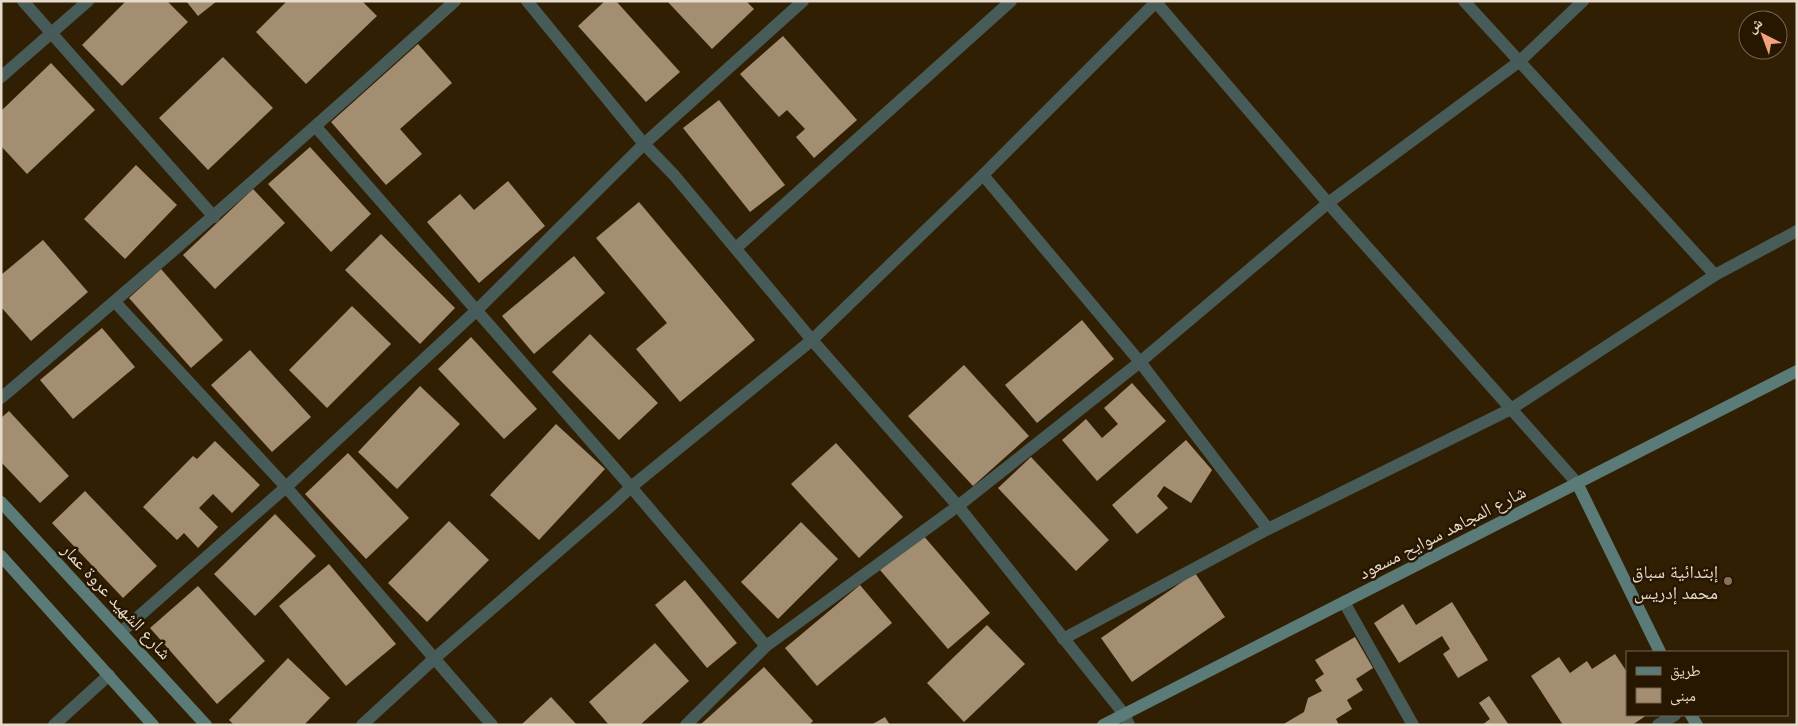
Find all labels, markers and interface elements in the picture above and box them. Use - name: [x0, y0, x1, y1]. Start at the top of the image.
- north arrow: [1738, 10, 1788, 60]
- text: ش: [1742, 13, 1767, 38]
- street label: شارع المجاهد سوايح مسعود: [1354, 479, 1530, 585]
- street label: شارع الشهيد عروة عمار: [56, 537, 178, 665]
- place label: إبتدائية سباق محمد إدريس: [1632, 559, 1718, 605]
- marker: إبتدائية سباق محمد إدريس: [1722, 575, 1734, 587]
- legend: [1626, 651, 1788, 716]
- text: طريق: [1670, 660, 1701, 681]
- text: مبنى: [1670, 685, 1696, 706]

